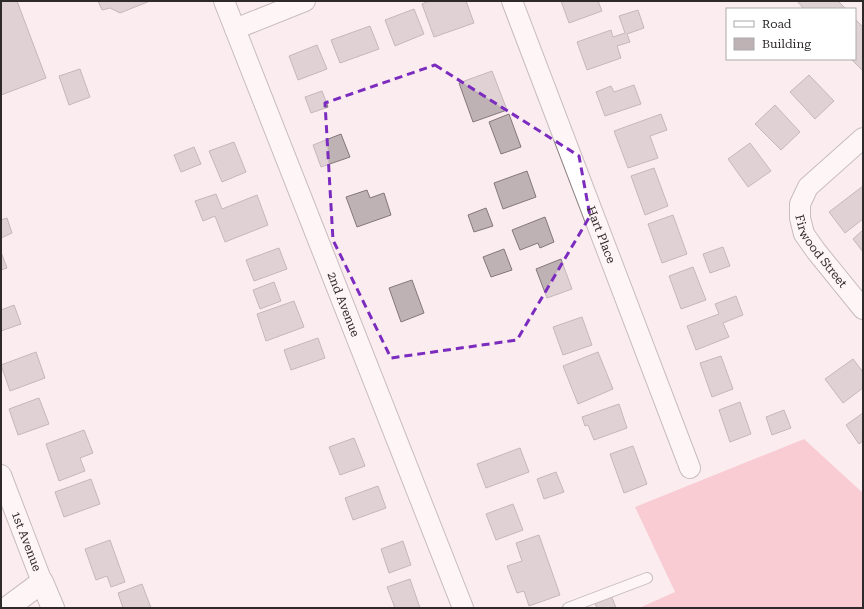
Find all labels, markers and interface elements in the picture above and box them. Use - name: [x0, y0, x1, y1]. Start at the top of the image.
- legend: [726, 8, 856, 60]
- text: Road: [762, 17, 792, 31]
- text: Building: [762, 37, 811, 51]
- street label: Hart Place: [584, 204, 618, 266]
- street label: Firwood Street: [792, 213, 850, 291]
- street label: 2nd Avenue: [324, 270, 363, 339]
- street label: 1st Avenue: [9, 509, 44, 574]

